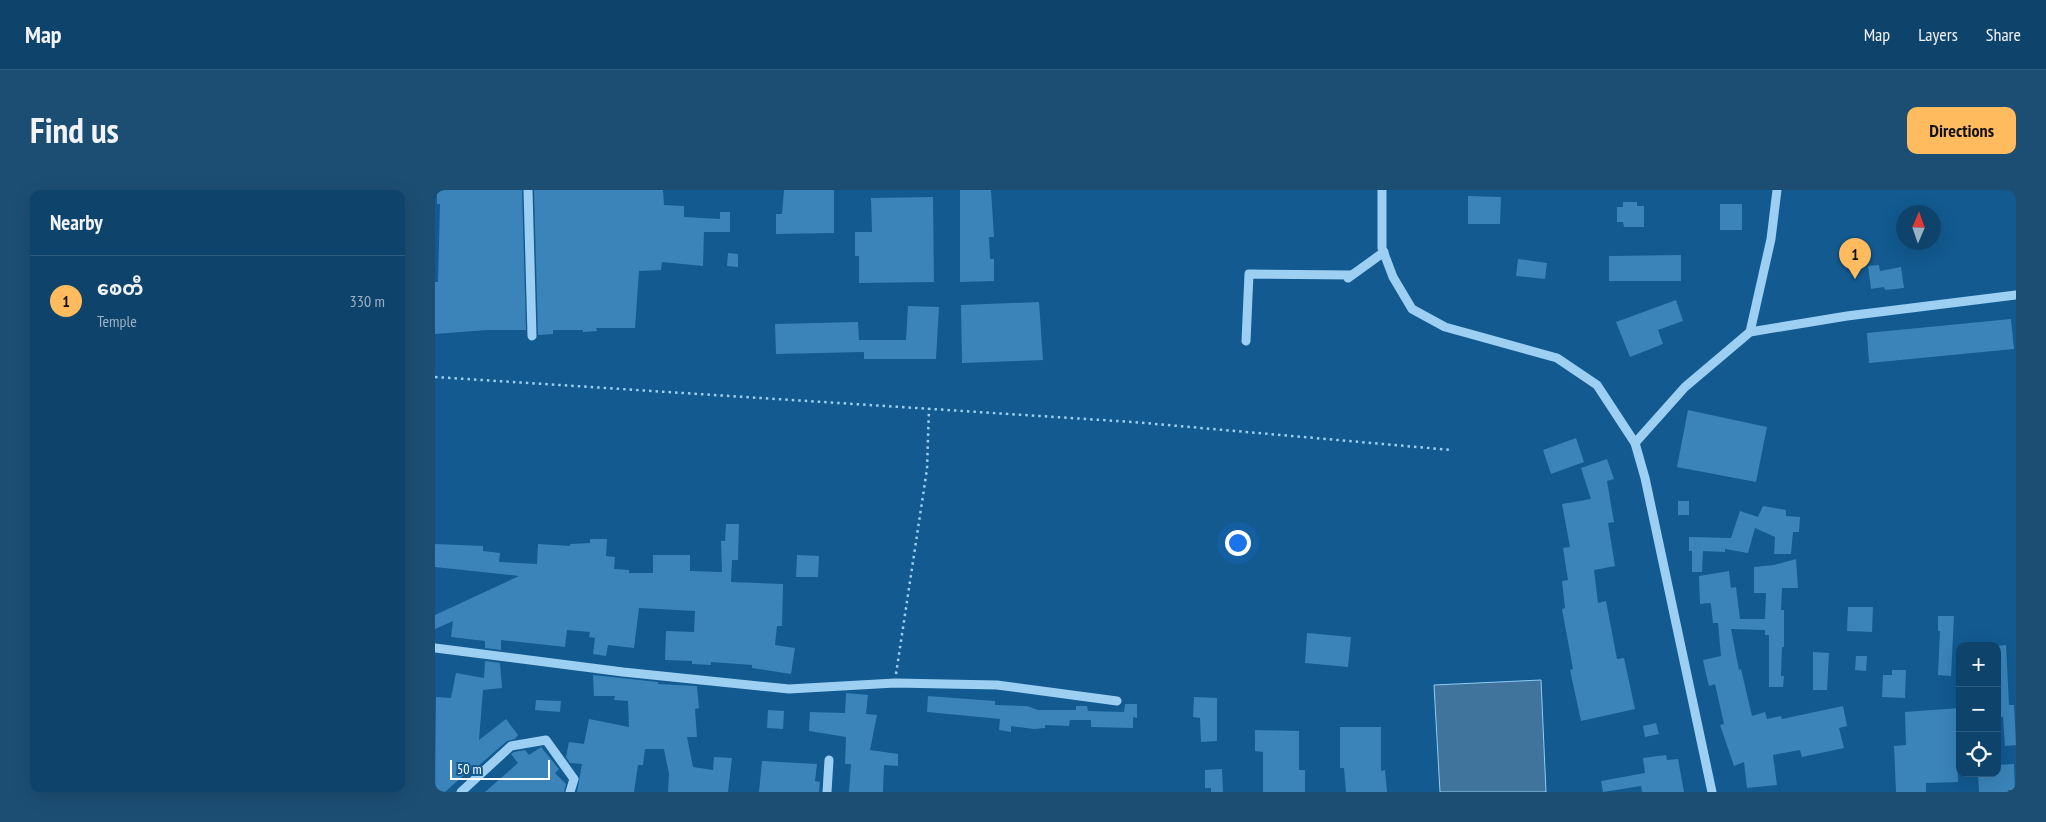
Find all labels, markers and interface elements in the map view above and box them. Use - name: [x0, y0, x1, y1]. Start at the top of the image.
- text: Map: [25, 19, 62, 50]
- text: Map: [1864, 23, 1890, 46]
- text: Layers: [1918, 23, 1958, 46]
- text: Share: [1986, 23, 2021, 46]
- text: Find us: [30, 107, 119, 153]
- button: Directions: [1907, 107, 2016, 154]
- north arrow: [1896, 205, 1941, 250]
- text: Nearby: [50, 209, 103, 236]
- pin: 1: [1839, 238, 1871, 279]
- text: စေတီ: [97, 276, 143, 300]
- text: 1: [62, 291, 70, 311]
- text: 330 m: [350, 291, 385, 311]
- text: Temple: [97, 311, 137, 331]
- your location: [1225, 530, 1251, 556]
- map controls: [1956, 642, 2001, 777]
- button: +: [1956, 642, 2001, 687]
- button: −: [1956, 687, 2001, 732]
- button: locate: [1956, 732, 2001, 777]
- scale bar: [450, 757, 550, 780]
- text: 50 m: [457, 760, 482, 778]

